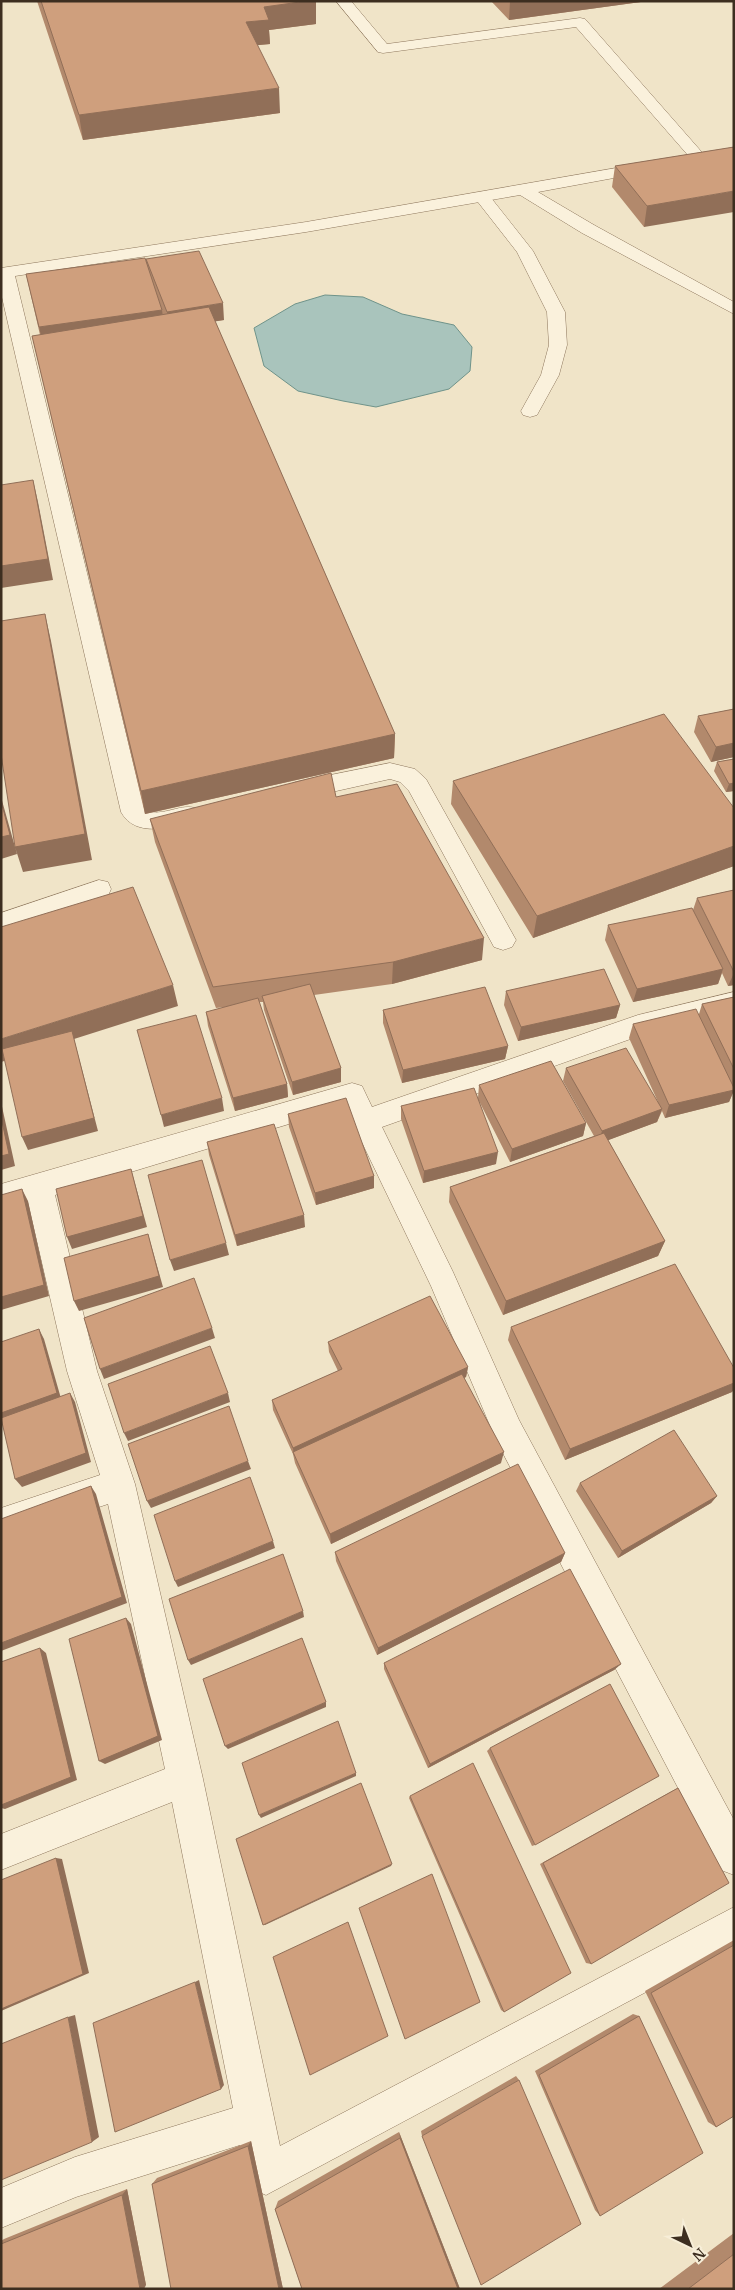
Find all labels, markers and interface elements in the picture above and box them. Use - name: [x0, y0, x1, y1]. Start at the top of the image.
- north arrow: [665, 2220, 715, 2270]
- text: N: [689, 2244, 709, 2265]

